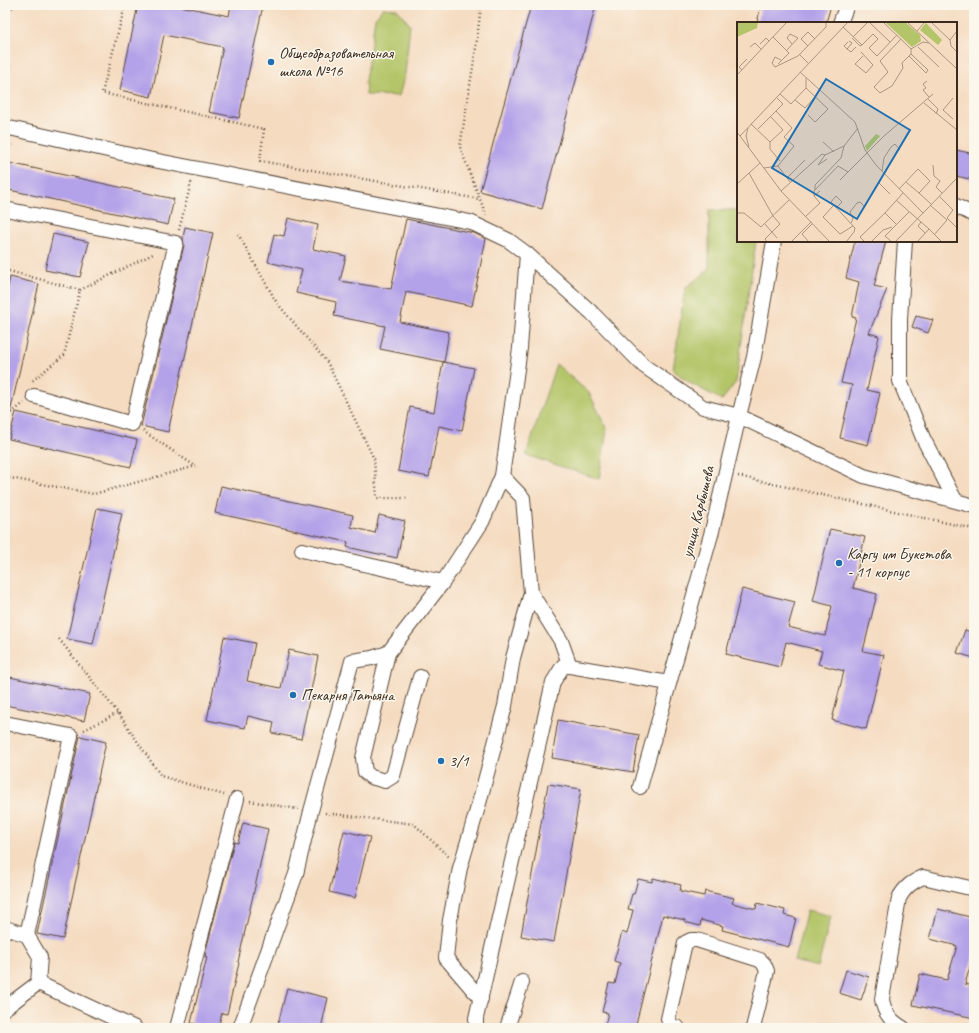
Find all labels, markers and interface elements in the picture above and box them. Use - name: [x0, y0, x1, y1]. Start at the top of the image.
- inset map: [737, 22, 957, 242]
- place label: Общеобразовательная школа №16: [279, 43, 394, 81]
- marker: Общеобразовательная школа №16: [266, 57, 276, 67]
- street label: улица Карбышева: [677, 463, 719, 561]
- place label: Каргу им Букетова - 11 корпус: [847, 544, 952, 582]
- marker: Каргу им Букетова - 11 корпус: [834, 558, 844, 568]
- place label: Пекарня Татьяна: [301, 685, 395, 705]
- marker: Пекарня Татьяна: [288, 690, 298, 700]
- place label: 3/1: [449, 751, 469, 771]
- marker: 3/1: [436, 756, 446, 766]

